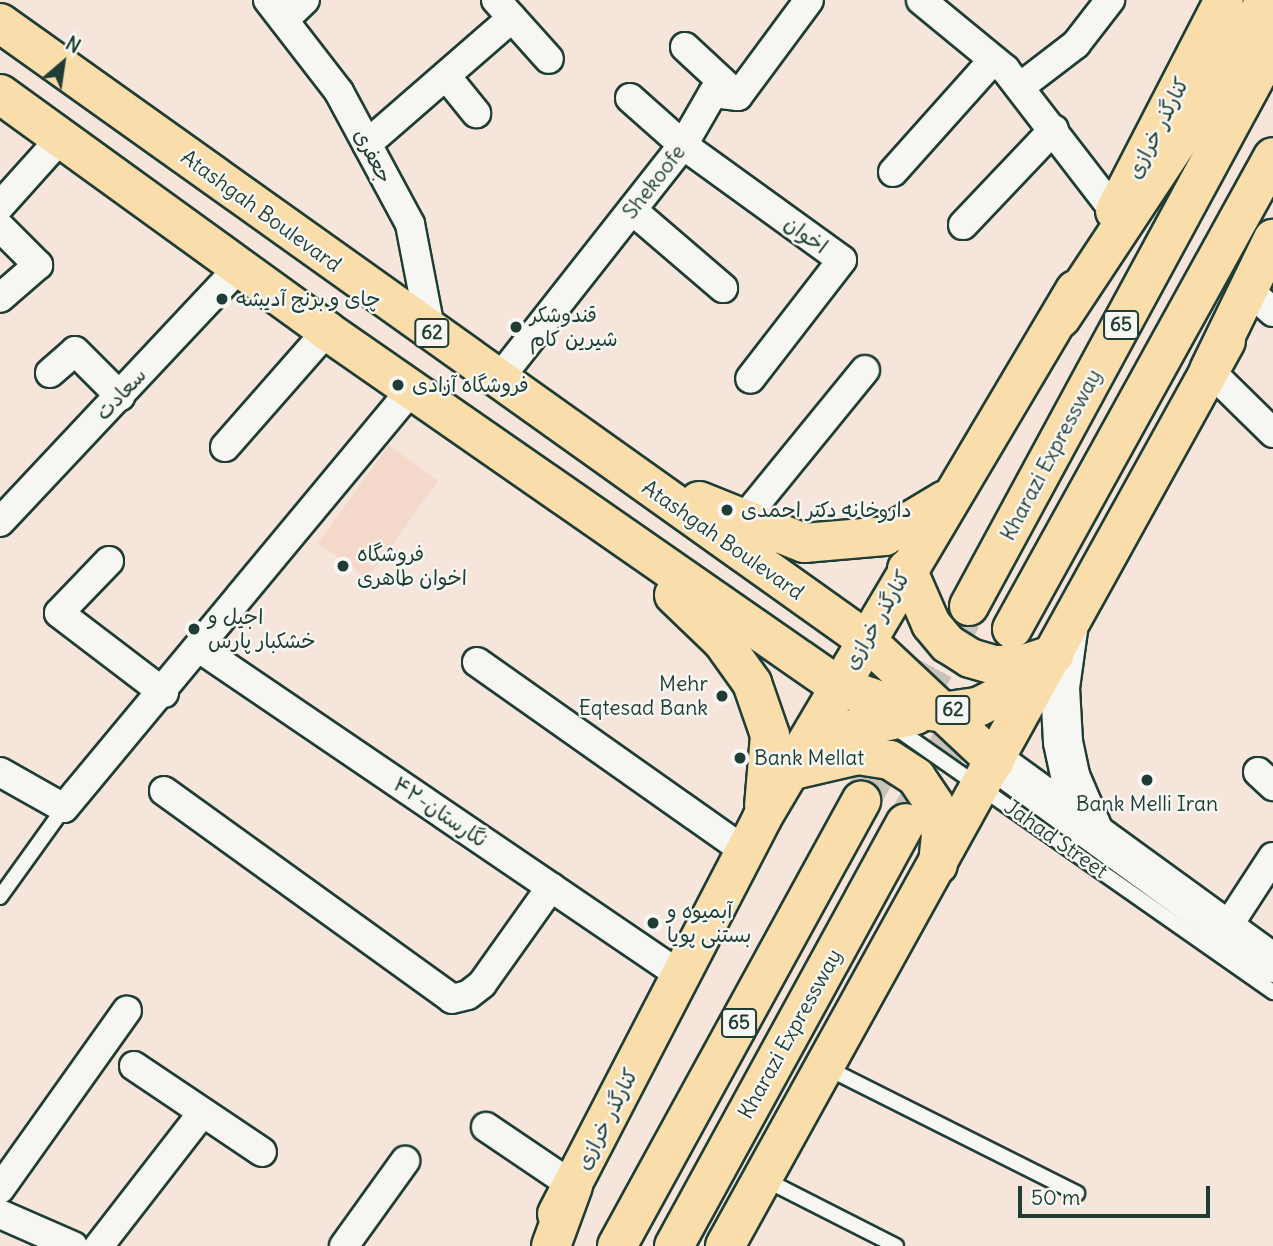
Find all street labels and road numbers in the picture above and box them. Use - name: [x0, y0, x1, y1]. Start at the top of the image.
- street label: کنارگذر خرازی: [1122, 73, 1194, 183]
- street label: جعفری: [348, 124, 398, 188]
- street label: Shekoofe: [617, 140, 691, 224]
- street label: Atashgah Boulevard: [176, 145, 346, 277]
- street label: اخوان: [779, 211, 833, 259]
- road number: 65: [1102, 310, 1140, 340]
- road number: 62: [413, 318, 451, 348]
- street label: سعادت: [90, 363, 152, 425]
- street label: Kharazi Expressway: [995, 365, 1107, 545]
- street label: Atashgah Boulevard: [637, 475, 809, 605]
- street label: کنارگذر خرازی: [838, 566, 916, 674]
- road number: 62: [934, 694, 972, 726]
- street label: ۴۲-نگارستان: [388, 771, 492, 853]
- street label: Jahad Street: [1000, 794, 1112, 884]
- street label: Kharazi Expressway: [733, 945, 847, 1123]
- road number: 65: [720, 1007, 758, 1038]
- street label: کنارگذر خرازی: [571, 1064, 643, 1174]

